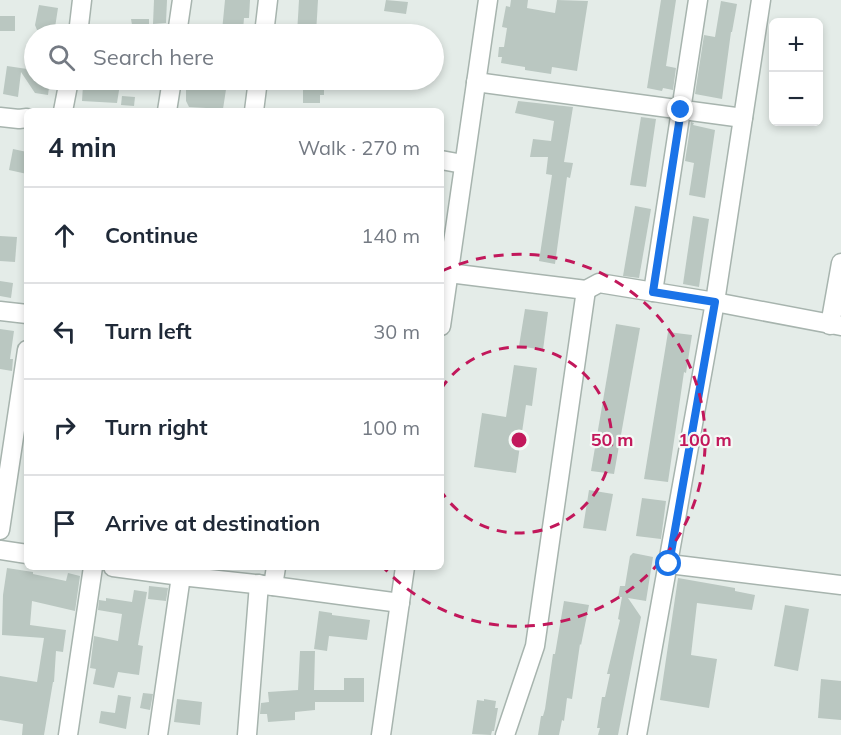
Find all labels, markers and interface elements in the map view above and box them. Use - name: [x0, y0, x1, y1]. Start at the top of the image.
- map controls: [769, 18, 823, 126]
- button: +: [769, 18, 823, 72]
- search box: [24, 24, 444, 90]
- icon: search: [45, 41, 78, 74]
- text: Search here: [93, 43, 214, 71]
- button: −: [769, 72, 823, 126]
- route end: [667, 96, 693, 122]
- text: 4 min: [48, 131, 117, 164]
- text: Walk · 270 m: [298, 135, 420, 160]
- icon: ahead: [48, 219, 81, 252]
- text: Continue: [105, 221, 198, 249]
- text: 140 m: [361, 223, 420, 248]
- icon: left: [48, 315, 81, 348]
- text: Turn left: [105, 317, 192, 345]
- text: 30 m: [373, 319, 420, 344]
- icon: right: [48, 411, 81, 444]
- text: Turn right: [105, 413, 208, 441]
- text: 100 m: [361, 415, 420, 440]
- text: 50 m: [591, 428, 633, 451]
- text: 100 m: [678, 428, 732, 451]
- centre of rings: [509, 430, 529, 450]
- icon: arrive: [48, 507, 81, 540]
- text: Arrive at destination: [105, 509, 320, 537]
- route start: [655, 550, 681, 576]

